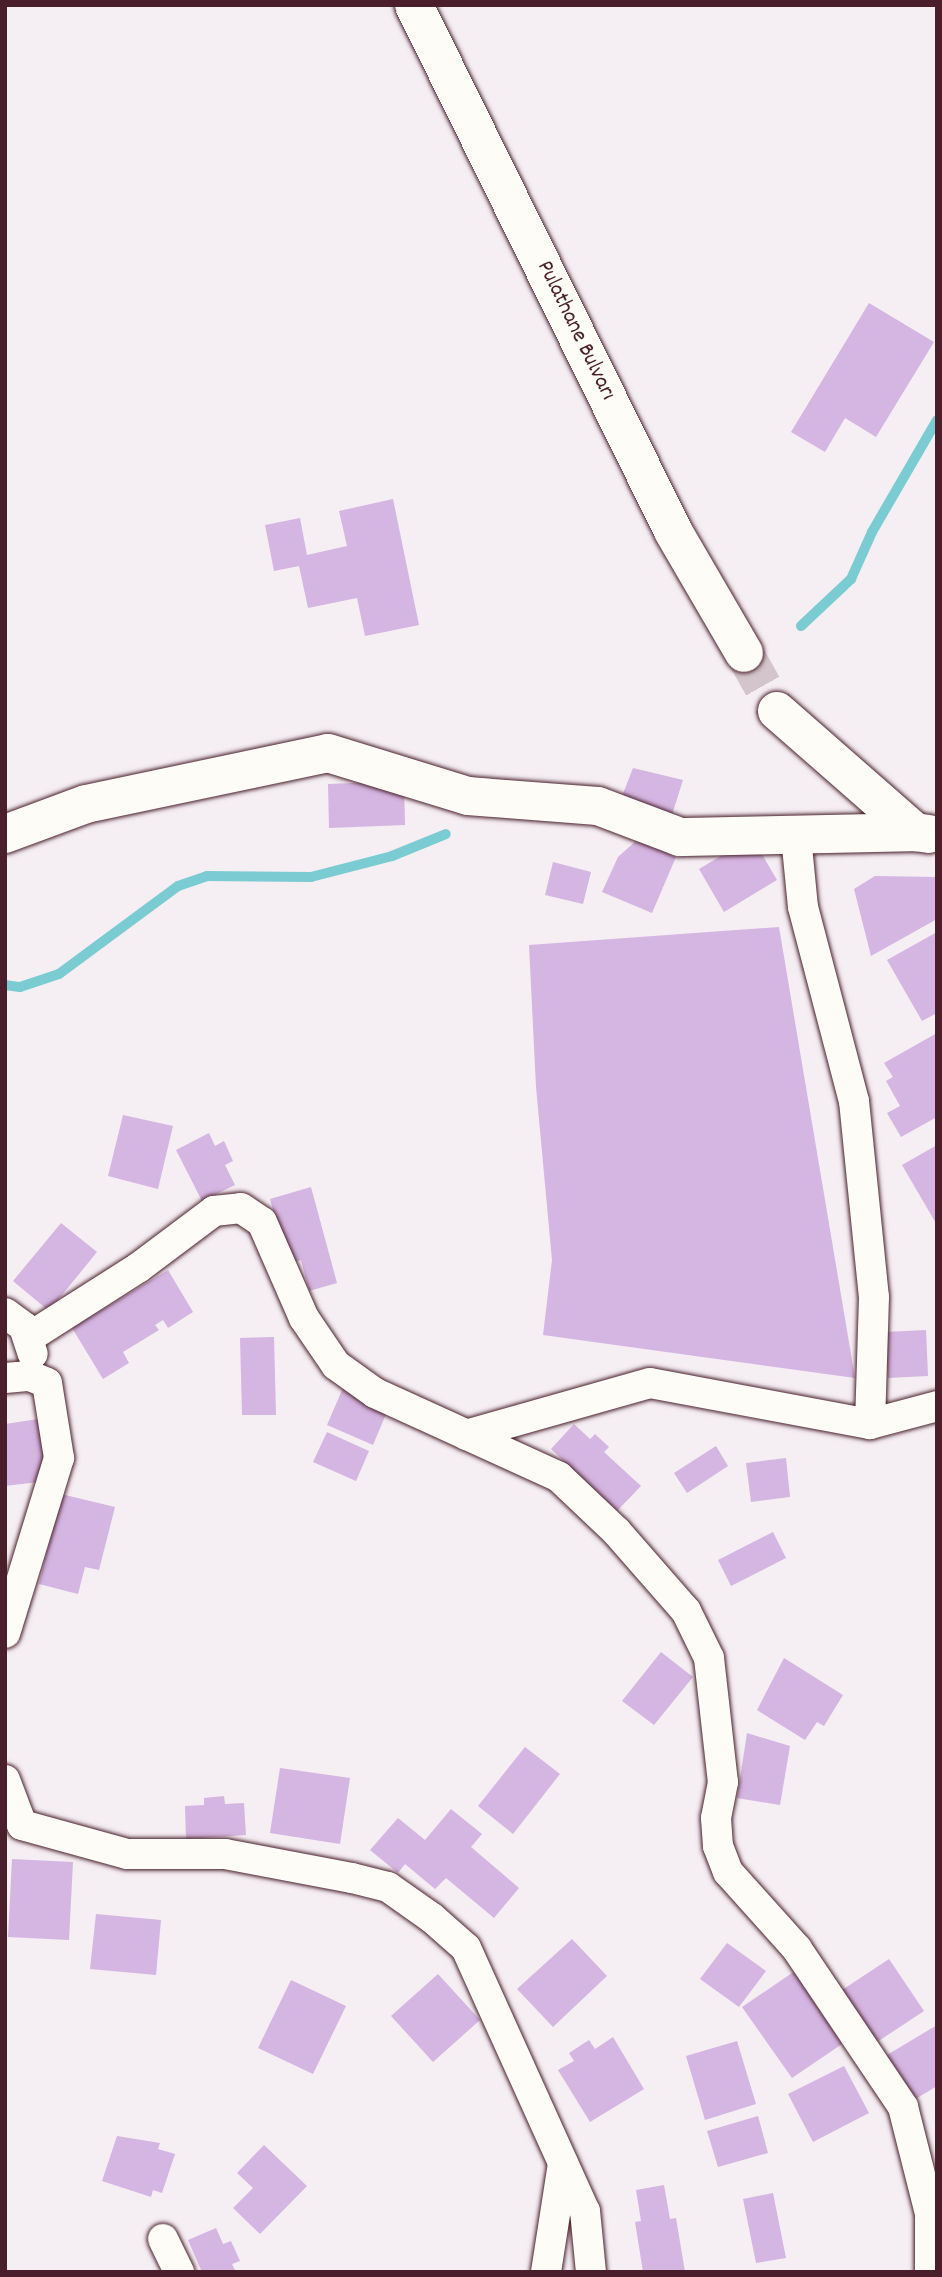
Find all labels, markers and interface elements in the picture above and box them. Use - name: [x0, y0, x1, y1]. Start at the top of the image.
- street label: Pulathane Bulvarı: [529, 257, 621, 405]

